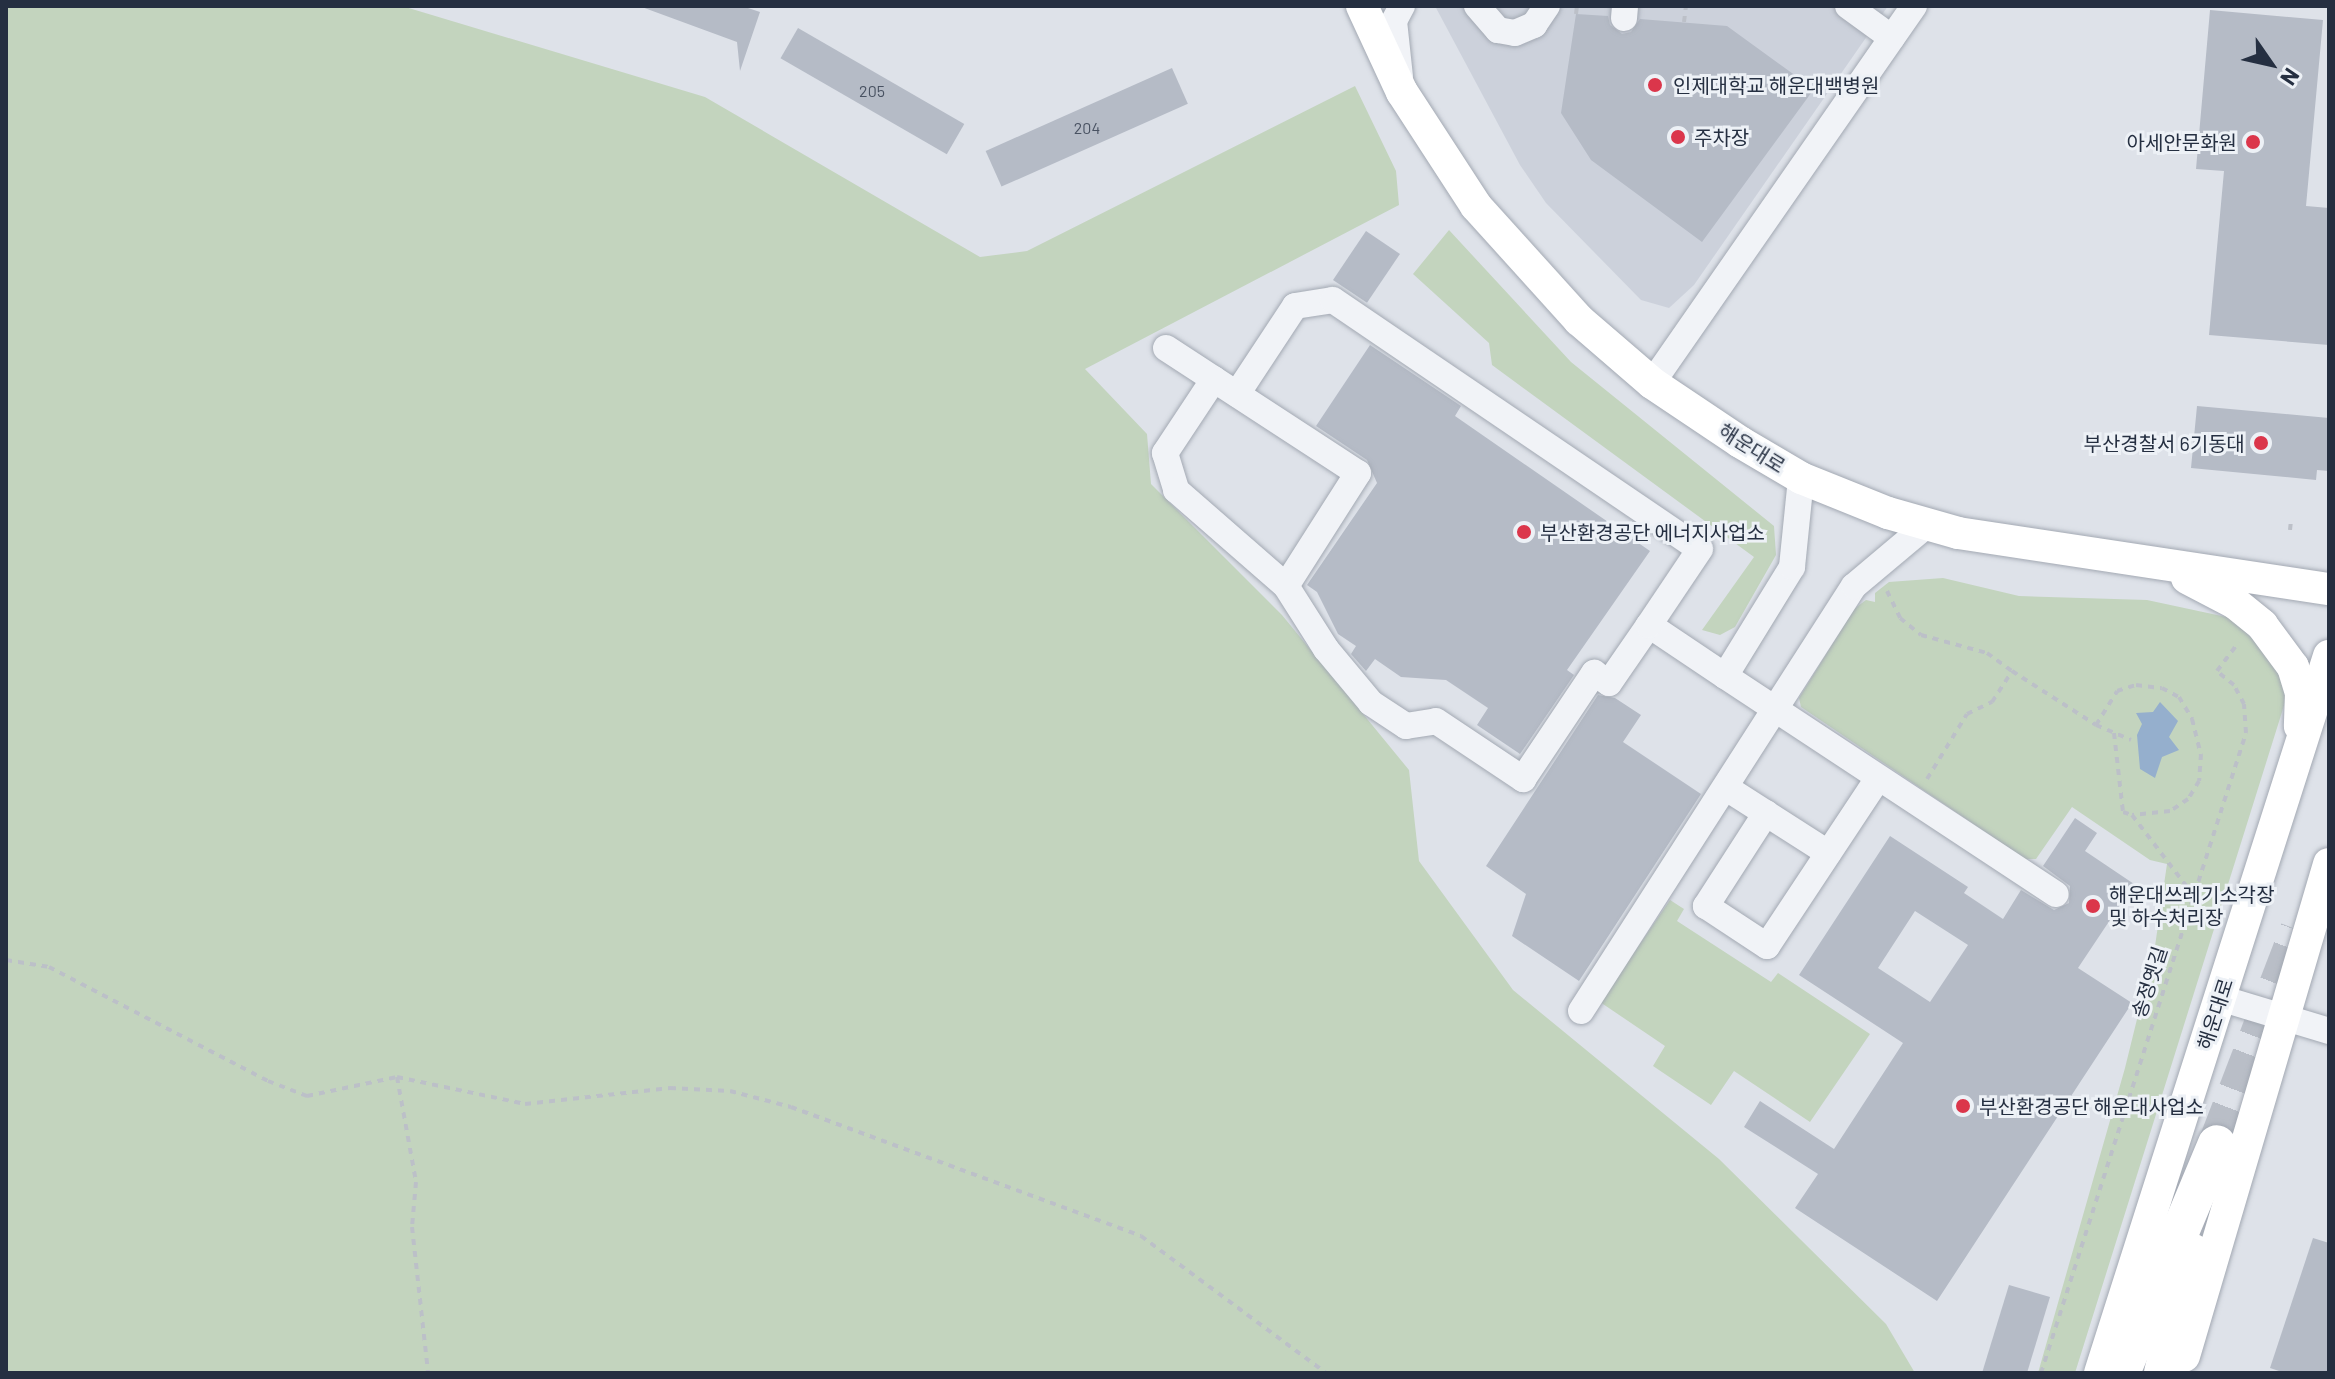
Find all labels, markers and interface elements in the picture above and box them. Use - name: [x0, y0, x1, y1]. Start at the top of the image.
- north arrow: [2231, 24, 2311, 104]
- text: N: [2276, 64, 2306, 91]
- place label: 인제대학교 해운대백병원: [1673, 73, 1879, 97]
- marker: 인제대학교 해운대백병원: [1644, 74, 1666, 96]
- house number: 205: [859, 81, 885, 101]
- house number: 204: [1074, 118, 1100, 138]
- place label: 주차장: [1694, 125, 1749, 149]
- marker: 주차장: [1669, 128, 1687, 146]
- place label: 아세안문화원: [2127, 130, 2237, 154]
- marker: 아세안문화원: [2244, 133, 2262, 151]
- street label: 해운대로: [1714, 418, 1790, 478]
- place label: 부산경찰서 6기동대: [2084, 431, 2245, 455]
- marker: 부산경찰서 6기동대: [2252, 434, 2270, 452]
- place label: 부산환경공단 에너지사업소: [1540, 520, 1765, 544]
- marker: 부산환경공단 에너지사업소: [1515, 523, 1533, 541]
- place label: 해운대쓰레기소각장 및 하수처리장: [2109, 882, 2275, 929]
- marker: 해운대쓰레기소각장 및 하수처리장: [2084, 897, 2102, 915]
- street label: 송정옛길: [2126, 943, 2172, 1021]
- street label: 해운대로: [2192, 975, 2238, 1053]
- place label: 부산환경공단 해운대사업소: [1979, 1094, 2204, 1118]
- marker: 부산환경공단 해운대사업소: [1954, 1097, 1972, 1115]

